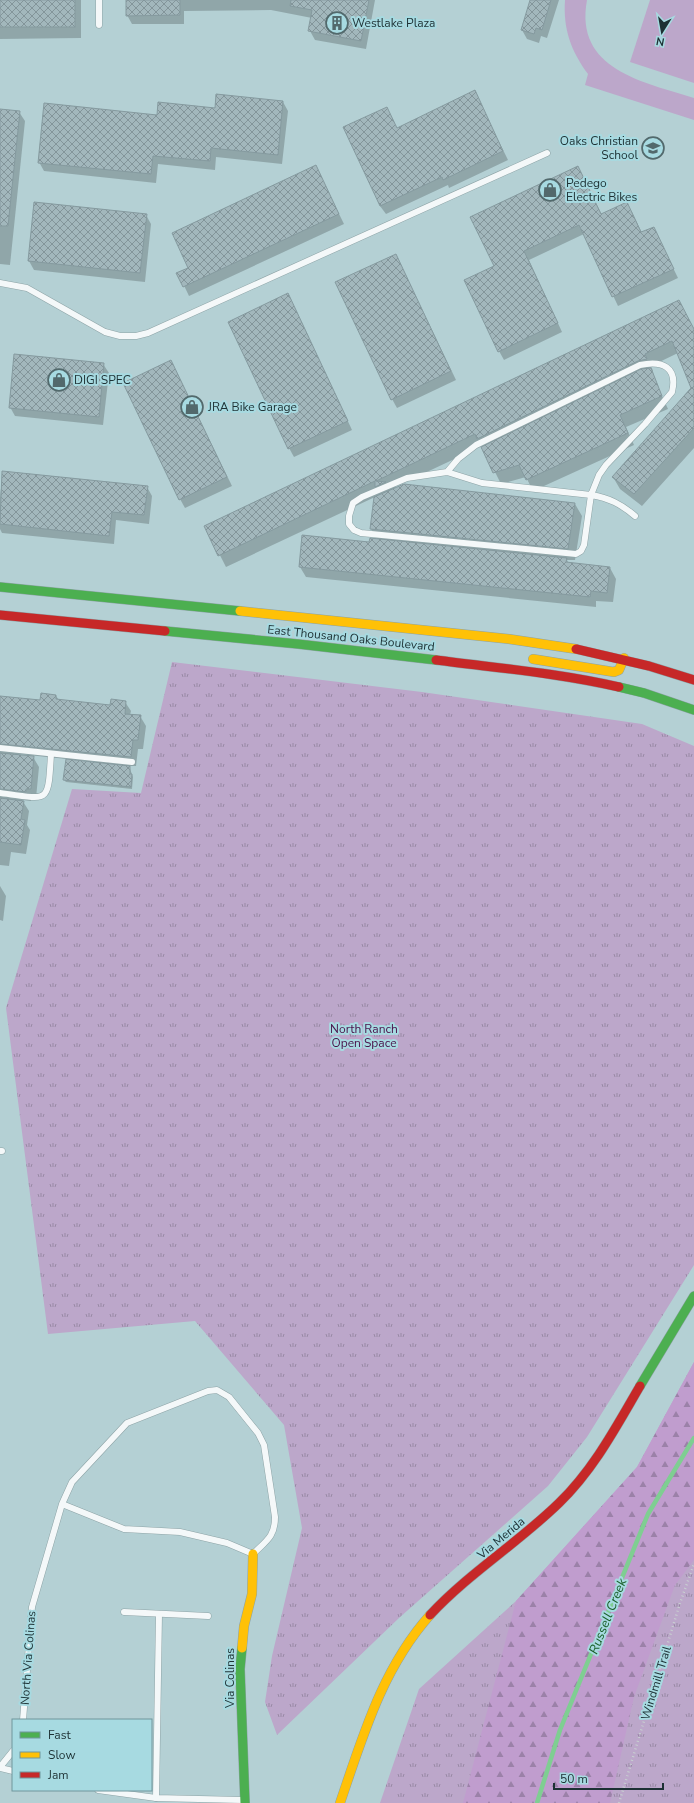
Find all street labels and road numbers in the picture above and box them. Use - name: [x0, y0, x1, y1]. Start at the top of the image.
- street label: East Thousand Oaks Boulevard: [267, 621, 435, 655]
- street label: Via Merida: [473, 1513, 528, 1563]
- street label: North Via Colinas: [17, 1610, 39, 1706]
- street label: Windmill Trail: [637, 1644, 675, 1722]
- street label: Via Colinas: [222, 1648, 238, 1709]

